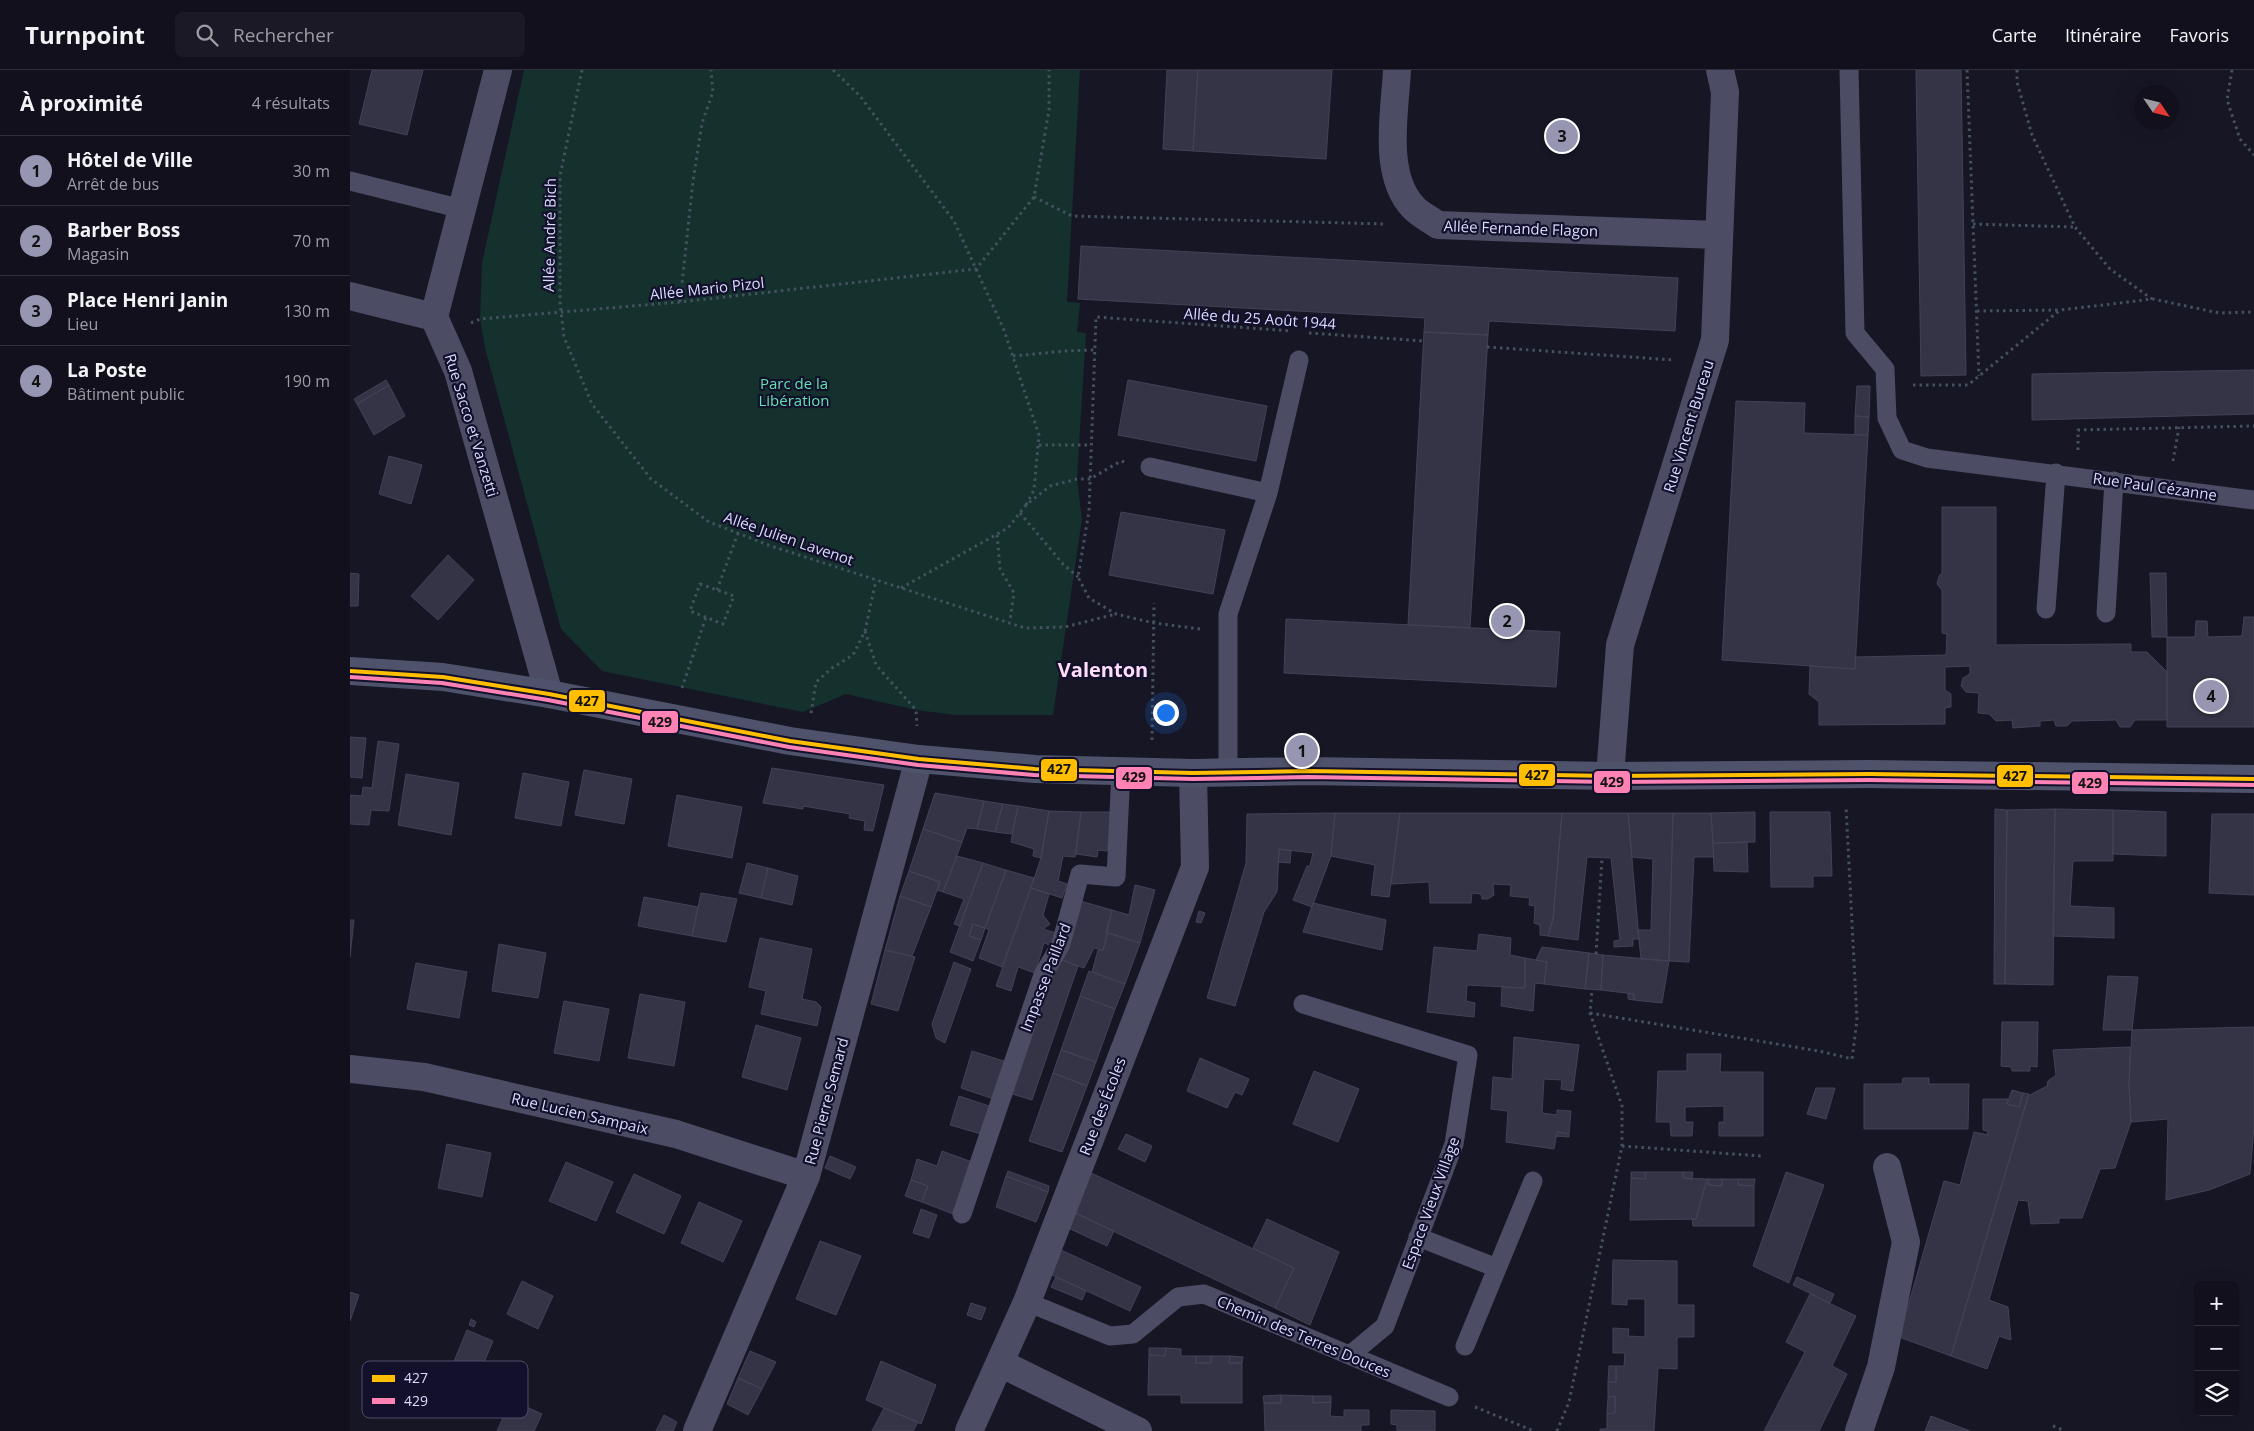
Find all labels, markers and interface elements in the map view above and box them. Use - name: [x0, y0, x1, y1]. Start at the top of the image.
- search box: [175, 12, 525, 57]
- text: Turnpoint: [25, 18, 145, 51]
- icon: search: [193, 21, 221, 49]
- text: Rechercher: [233, 22, 334, 48]
- text: Carte: [1992, 23, 2037, 47]
- text: Itinéraire: [2065, 23, 2141, 47]
- text: Favoris: [2169, 23, 2229, 47]
- north arrow: [2134, 85, 2179, 130]
- text: À proximité: [20, 89, 143, 117]
- text: 4 résultats: [252, 92, 330, 114]
- pin: 3: [1546, 117, 1578, 155]
- text: Hôtel de Ville: [67, 147, 193, 173]
- text: 1: [31, 160, 41, 182]
- text: 30 m: [293, 160, 330, 182]
- text: Arrêt de bus: [67, 173, 159, 195]
- street label: Allée André Bich: [538, 178, 560, 292]
- street label: Allée Fernande Flagon: [1443, 215, 1599, 241]
- text: Barber Boss: [67, 217, 180, 243]
- text: 2: [31, 230, 41, 252]
- text: 70 m: [293, 230, 330, 252]
- text: Magasin: [67, 243, 129, 265]
- street label: Allée Mario Pizol: [649, 272, 765, 304]
- text: Place Henri Janin: [67, 287, 228, 313]
- text: 3: [31, 300, 41, 322]
- text: 130 m: [284, 300, 330, 322]
- street label: Allée du 25 Août 1944: [1183, 303, 1337, 333]
- text: Lieu: [67, 313, 98, 335]
- street label: Rue Sacco et Vanzetti: [441, 351, 503, 499]
- text: La Poste: [67, 357, 147, 383]
- street label: Rue Vincent Bureau: [1658, 357, 1718, 495]
- text: 4: [31, 370, 41, 392]
- text: 190 m: [284, 370, 330, 392]
- park label: Parc de la Libération: [758, 373, 830, 410]
- text: Bâtiment public: [67, 383, 185, 405]
- street label: Rue Paul Cézanne: [2092, 467, 2218, 505]
- street label: Allée Julien Lavenot: [722, 506, 856, 570]
- pin: 2: [1491, 602, 1523, 640]
- district label: Valenton: [1058, 656, 1148, 683]
- pin: 4: [2195, 677, 2227, 715]
- line badge: 427: [568, 689, 606, 713]
- text: 427: [575, 691, 599, 710]
- your location: [1153, 700, 1179, 726]
- line badge: 429: [641, 710, 679, 734]
- text: 429: [648, 712, 672, 731]
- pin: 1: [1286, 732, 1318, 770]
- line badge: 427: [1040, 758, 1078, 782]
- text: 427: [1047, 759, 1071, 778]
- line badge: 427: [1518, 763, 1556, 787]
- line badge: 427: [1996, 764, 2034, 788]
- text: 427: [1525, 765, 1549, 784]
- line badge: 429: [1115, 766, 1153, 790]
- text: 427: [2003, 766, 2027, 785]
- text: 429: [1122, 767, 1146, 786]
- line badge: 429: [1593, 770, 1631, 794]
- line badge: 429: [2071, 771, 2109, 795]
- text: 429: [1600, 772, 1624, 791]
- text: 429: [2078, 773, 2102, 792]
- street label: Impasse Paillard: [1015, 920, 1075, 1034]
- street label: Rue Pierre Semard: [799, 1035, 853, 1167]
- street label: Rue des Écoles: [1074, 1054, 1130, 1158]
- street label: Rue Lucien Sampaix: [510, 1088, 651, 1139]
- street label: Espace Vieux Village: [1397, 1134, 1463, 1272]
- map controls: [2194, 1281, 2239, 1416]
- button: +: [2194, 1281, 2239, 1326]
- street label: Chemin des Terres Douces: [1214, 1290, 1394, 1382]
- button: −: [2194, 1326, 2239, 1371]
- legend: [362, 1361, 528, 1418]
- text: 427: [404, 1368, 428, 1387]
- button: layers: [2194, 1371, 2239, 1416]
- text: 429: [404, 1391, 428, 1410]

